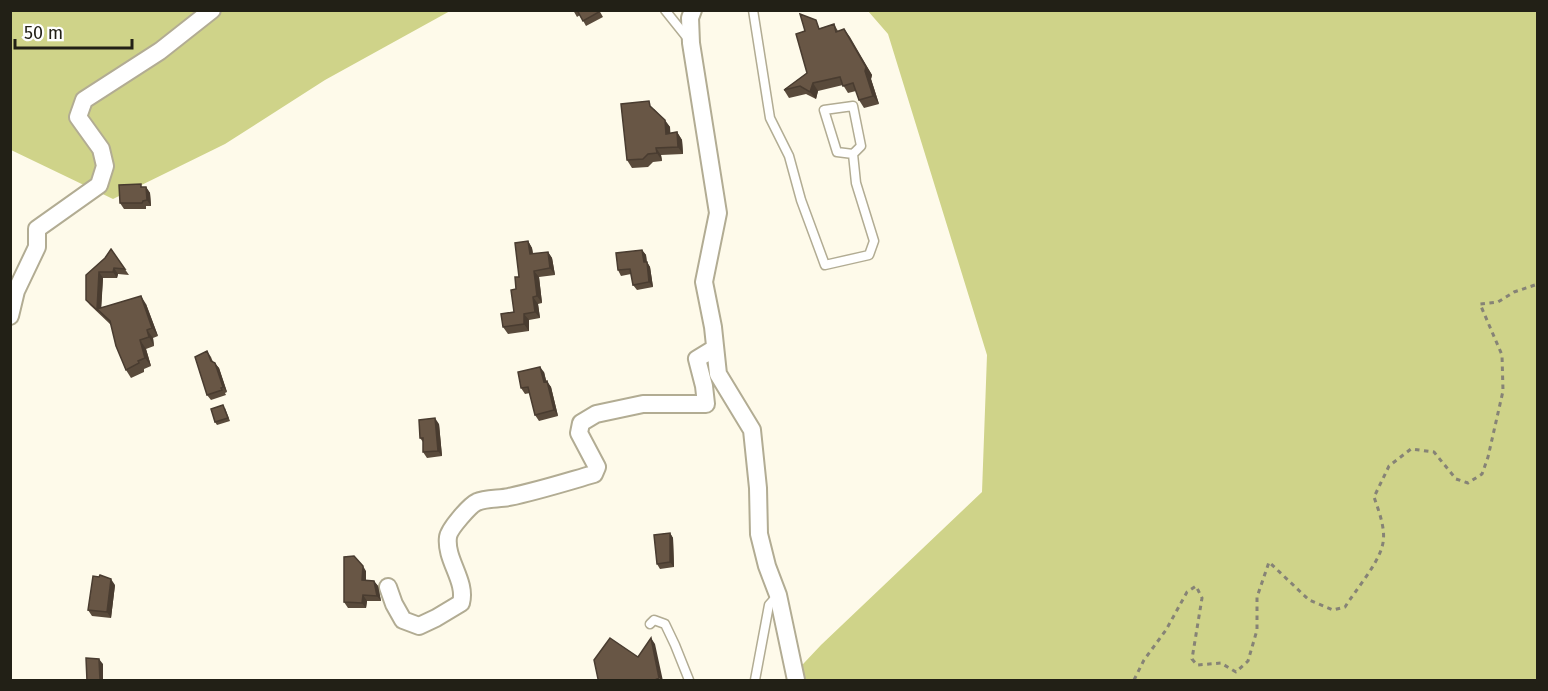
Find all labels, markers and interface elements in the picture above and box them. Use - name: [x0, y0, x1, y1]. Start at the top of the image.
- scale bar: [15, 12, 132, 50]
- text: 50 m: [24, 22, 63, 44]

